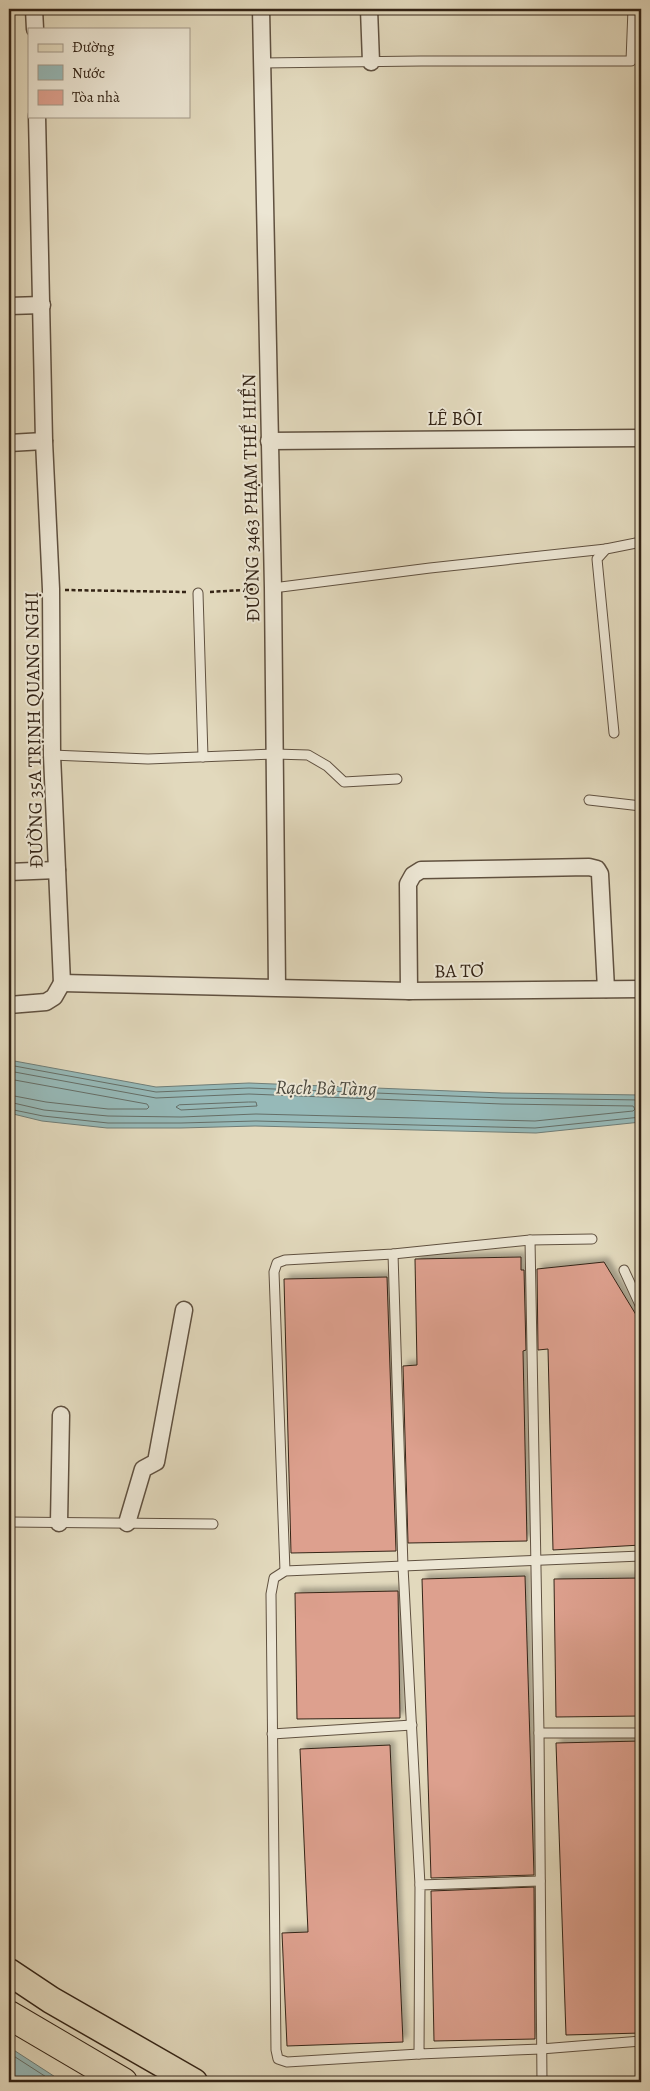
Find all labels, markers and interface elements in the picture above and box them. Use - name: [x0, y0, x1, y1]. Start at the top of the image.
- legend: [28, 28, 190, 118]
- text: Đường: [72, 37, 115, 57]
- text: Nước: [72, 63, 105, 83]
- text: Tòa nhà: [72, 87, 120, 107]
- street label: ĐƯỜNG 3463 PHẠM THẾ HIỂN: [236, 373, 266, 622]
- street label: LÊ BÔI: [427, 406, 483, 432]
- street label: ĐƯỜNG 35A TRỊNH QUANG NGHỊ: [19, 592, 49, 868]
- street label: BA TƠ: [434, 958, 485, 984]
- water label: Rạch Bà Tàng: [275, 1074, 377, 1102]

